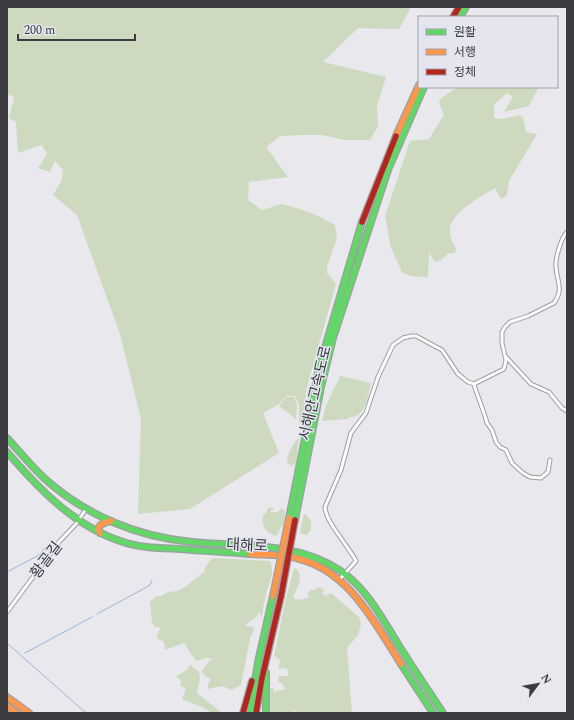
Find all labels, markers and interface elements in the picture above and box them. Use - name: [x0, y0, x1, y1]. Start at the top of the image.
- scale bar: [18, 16, 135, 42]
- legend: [418, 16, 558, 88]
- text: 200 m: [24, 21, 55, 40]
- text: 원활: [454, 23, 476, 42]
- text: 서행: [454, 43, 476, 62]
- text: 정체: [454, 63, 476, 82]
- street label: 서해안고속도로: [293, 343, 338, 443]
- street label: 대해로: [226, 533, 268, 558]
- street label: 황골길: [25, 537, 68, 584]
- north arrow: [518, 664, 558, 704]
- text: N: [536, 671, 556, 687]

